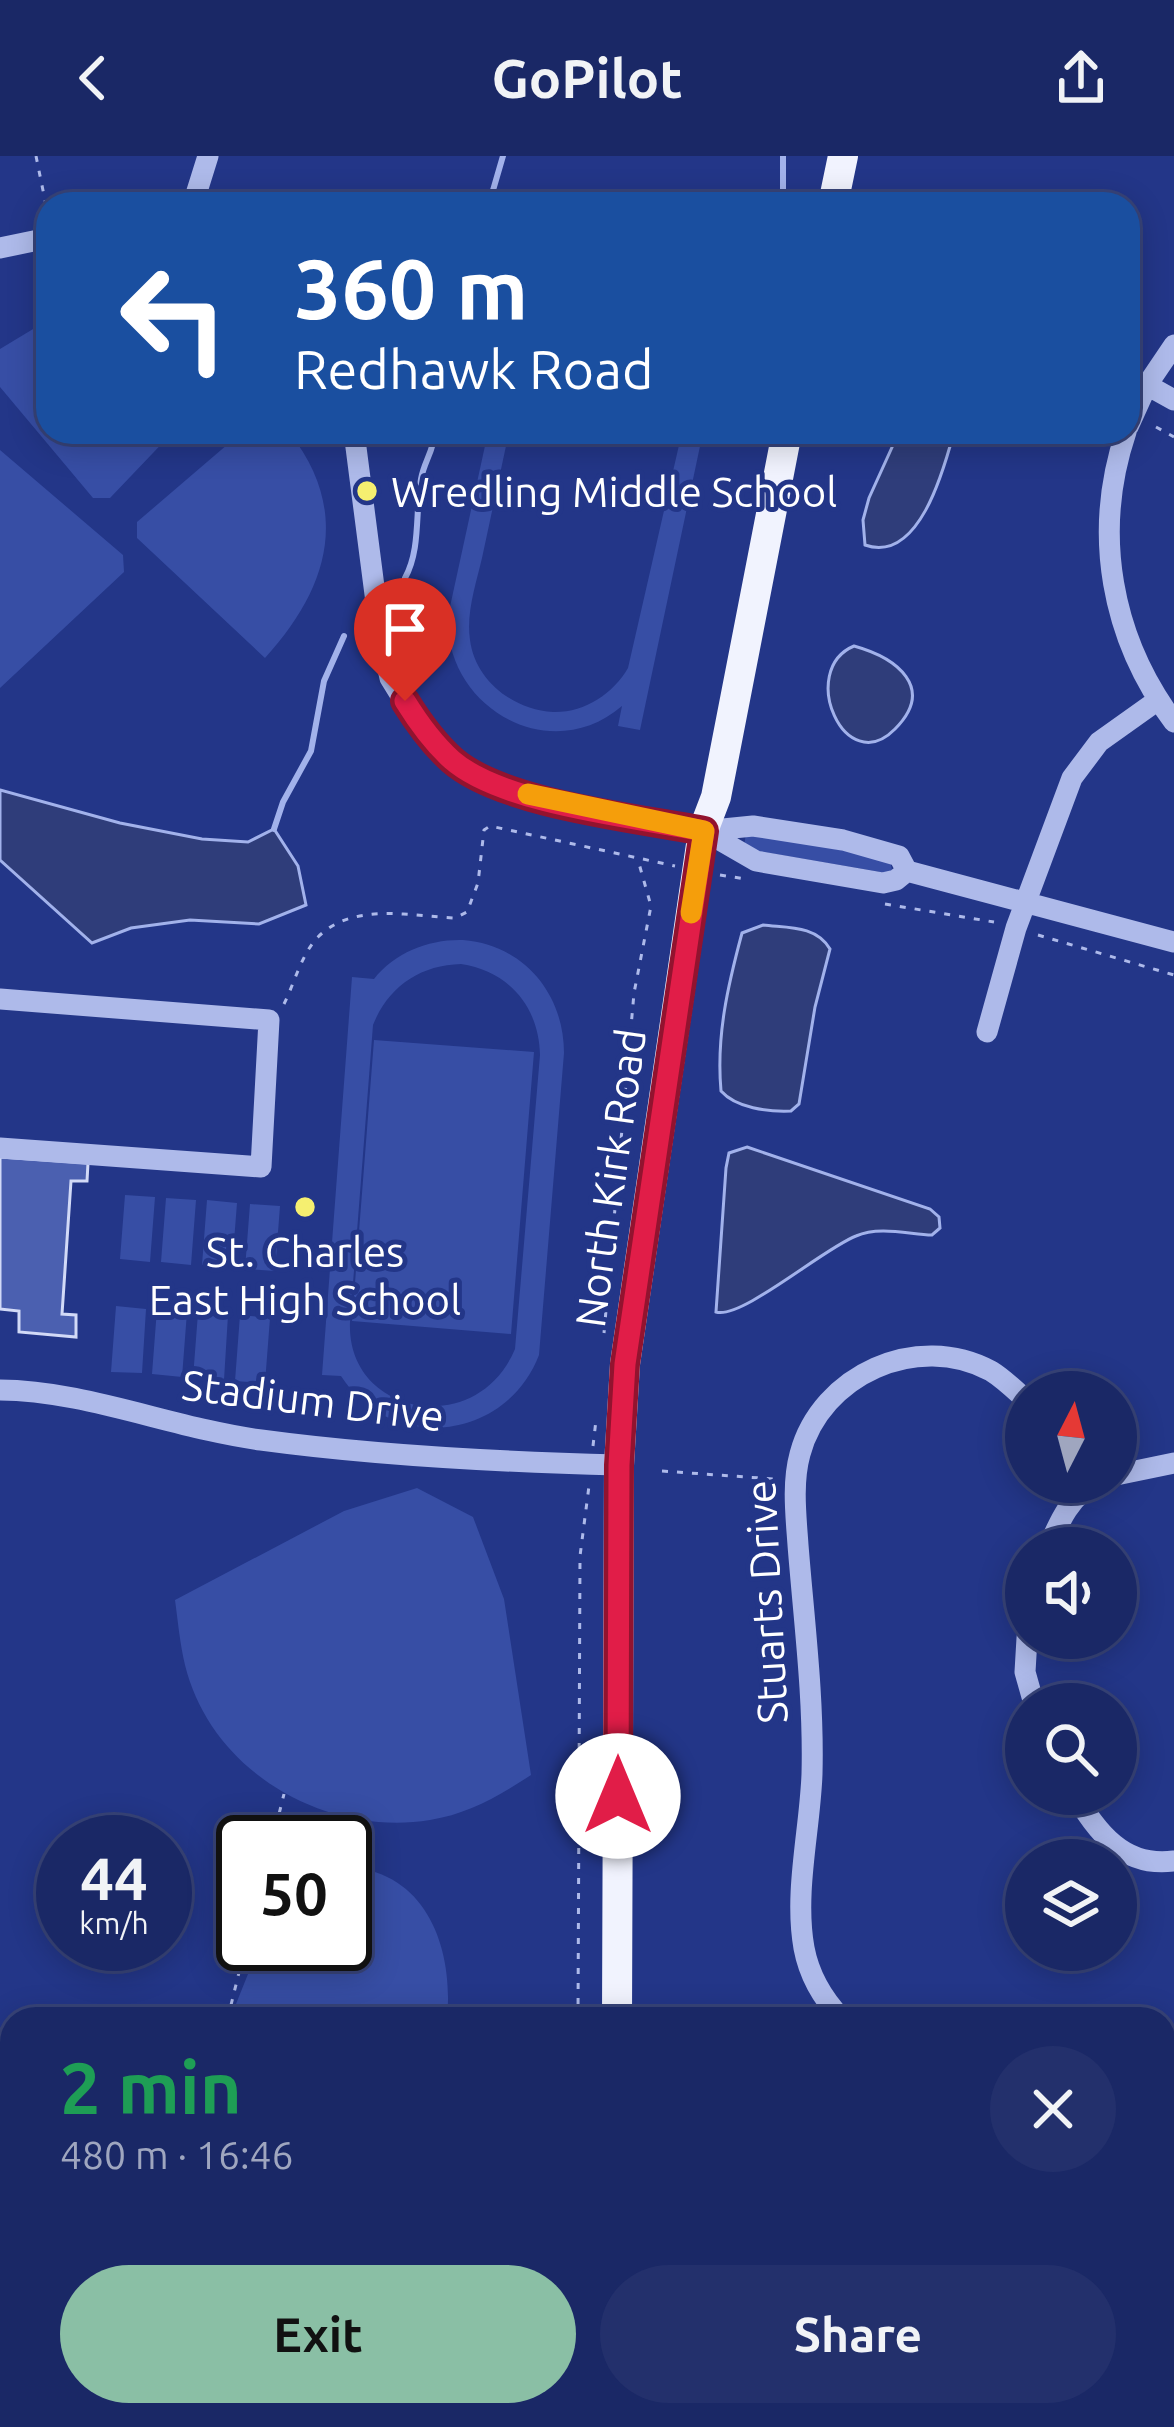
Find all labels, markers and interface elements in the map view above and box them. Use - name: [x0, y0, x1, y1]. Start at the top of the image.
- icon: back: [60, 45, 126, 111]
- icon: share: [1048, 45, 1114, 111]
- text: GoPilot: [491, 48, 683, 108]
- icon: left: [96, 240, 252, 396]
- text: 360 m: [294, 241, 528, 335]
- text: Redhawk Road: [294, 339, 653, 399]
- place label: Wredling Middle School: [391, 468, 837, 515]
- marker: Wredling Middle School: [354, 478, 380, 504]
- pin: [354, 578, 456, 701]
- icon: arrive: [372, 596, 438, 662]
- street label: North Kirk Road: [566, 1026, 654, 1330]
- marker: St. Charles East High School: [292, 1194, 318, 1220]
- place label: St. Charles East High School: [149, 1228, 461, 1323]
- street label: Stadium Drive: [179, 1361, 447, 1439]
- north arrow: [1005, 1371, 1137, 1503]
- map controls: [1005, 1371, 1137, 1971]
- street label: Stuarts Drive: [736, 1479, 796, 1725]
- button: sound: [1005, 1527, 1137, 1659]
- button: search: [1005, 1683, 1137, 1815]
- position arrow: [555, 1733, 681, 1859]
- speed limit sign: 50: [216, 1815, 372, 1971]
- button: layers: [1005, 1839, 1137, 1971]
- text: 44: [80, 1844, 148, 1911]
- text: km/h: [79, 1906, 149, 1940]
- button: close: [990, 2046, 1116, 2172]
- text: 2 min: [60, 2047, 242, 2128]
- text: 480 m · 16:46: [60, 2133, 294, 2176]
- button: Exit: [60, 2265, 576, 2403]
- button: Share: [600, 2265, 1116, 2403]

